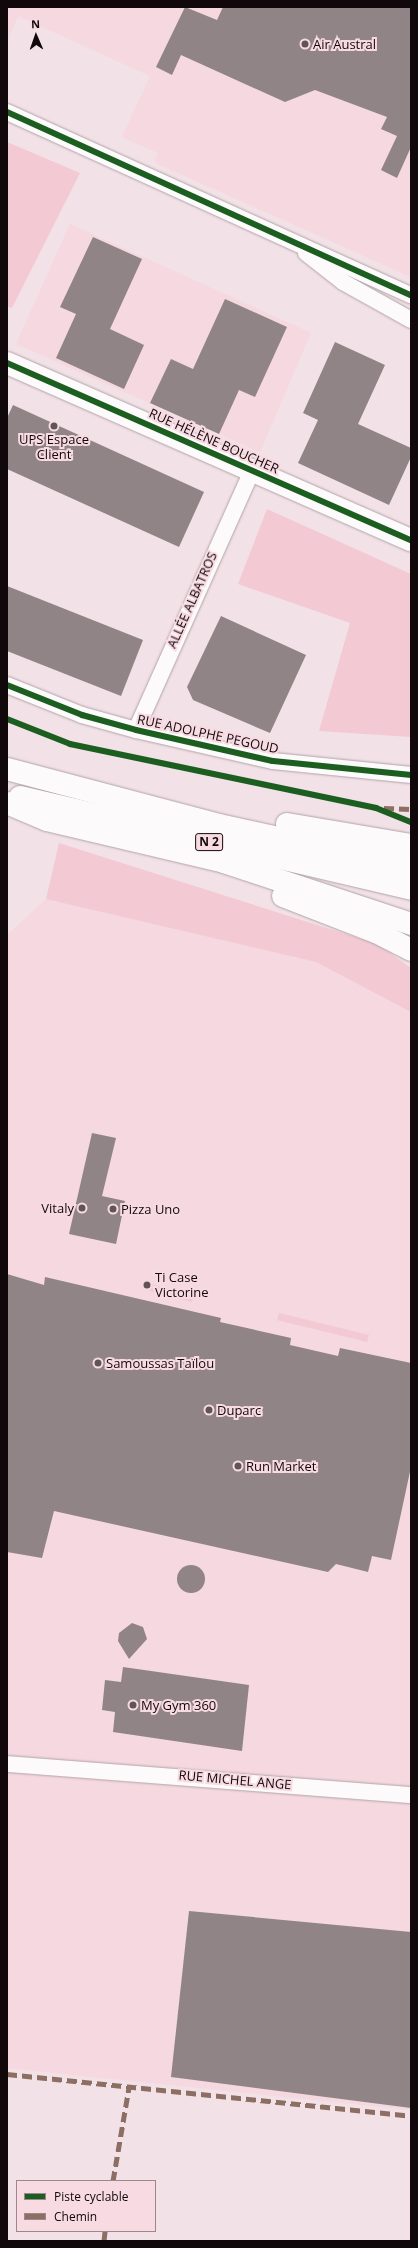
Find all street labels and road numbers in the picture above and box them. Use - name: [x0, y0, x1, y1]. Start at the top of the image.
- street label: RUE HÉLÈNE BOUCHER: [147, 405, 281, 477]
- street label: ALLÉE ALBATROS: [164, 549, 220, 651]
- street label: RUE ADOLPHE PEGOUD: [136, 711, 280, 757]
- road number: N 2: [195, 832, 223, 852]
- street label: RUE MICHEL ANGE: [178, 1767, 292, 1793]

